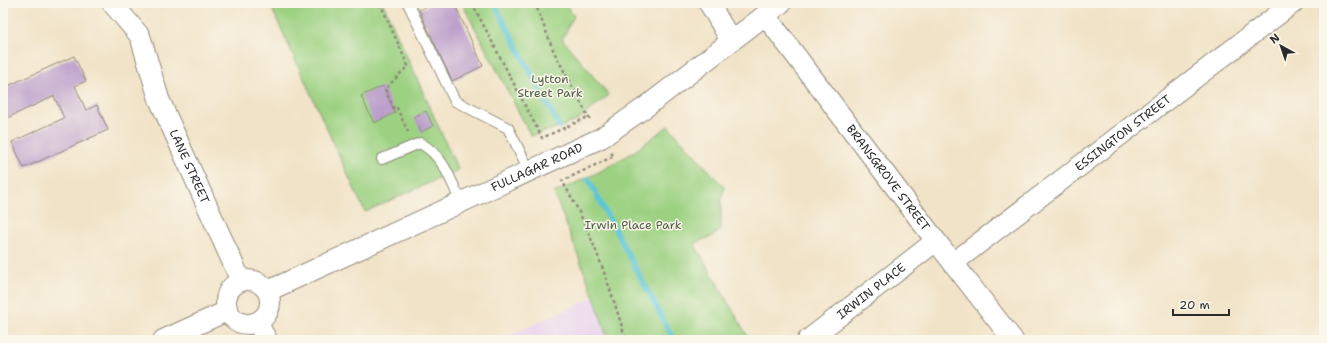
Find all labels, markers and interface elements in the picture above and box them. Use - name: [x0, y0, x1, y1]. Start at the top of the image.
- north arrow: [1261, 26, 1301, 66]
- text: N: [1267, 30, 1283, 47]
- park label: Lytton Street Park: [517, 71, 583, 101]
- street label: ESSINGTON STREET: [1072, 91, 1175, 175]
- street label: BRANSGROVE STREET: [843, 121, 934, 234]
- street label: LANE STREET: [166, 127, 213, 207]
- street label: FULLAGAR ROAD: [488, 139, 586, 195]
- park label: Irwin Place Park: [584, 217, 682, 233]
- street label: IRWIN PLACE: [834, 259, 909, 323]
- scale bar: [1173, 291, 1229, 317]
- text: 20 m: [1179, 297, 1210, 313]

